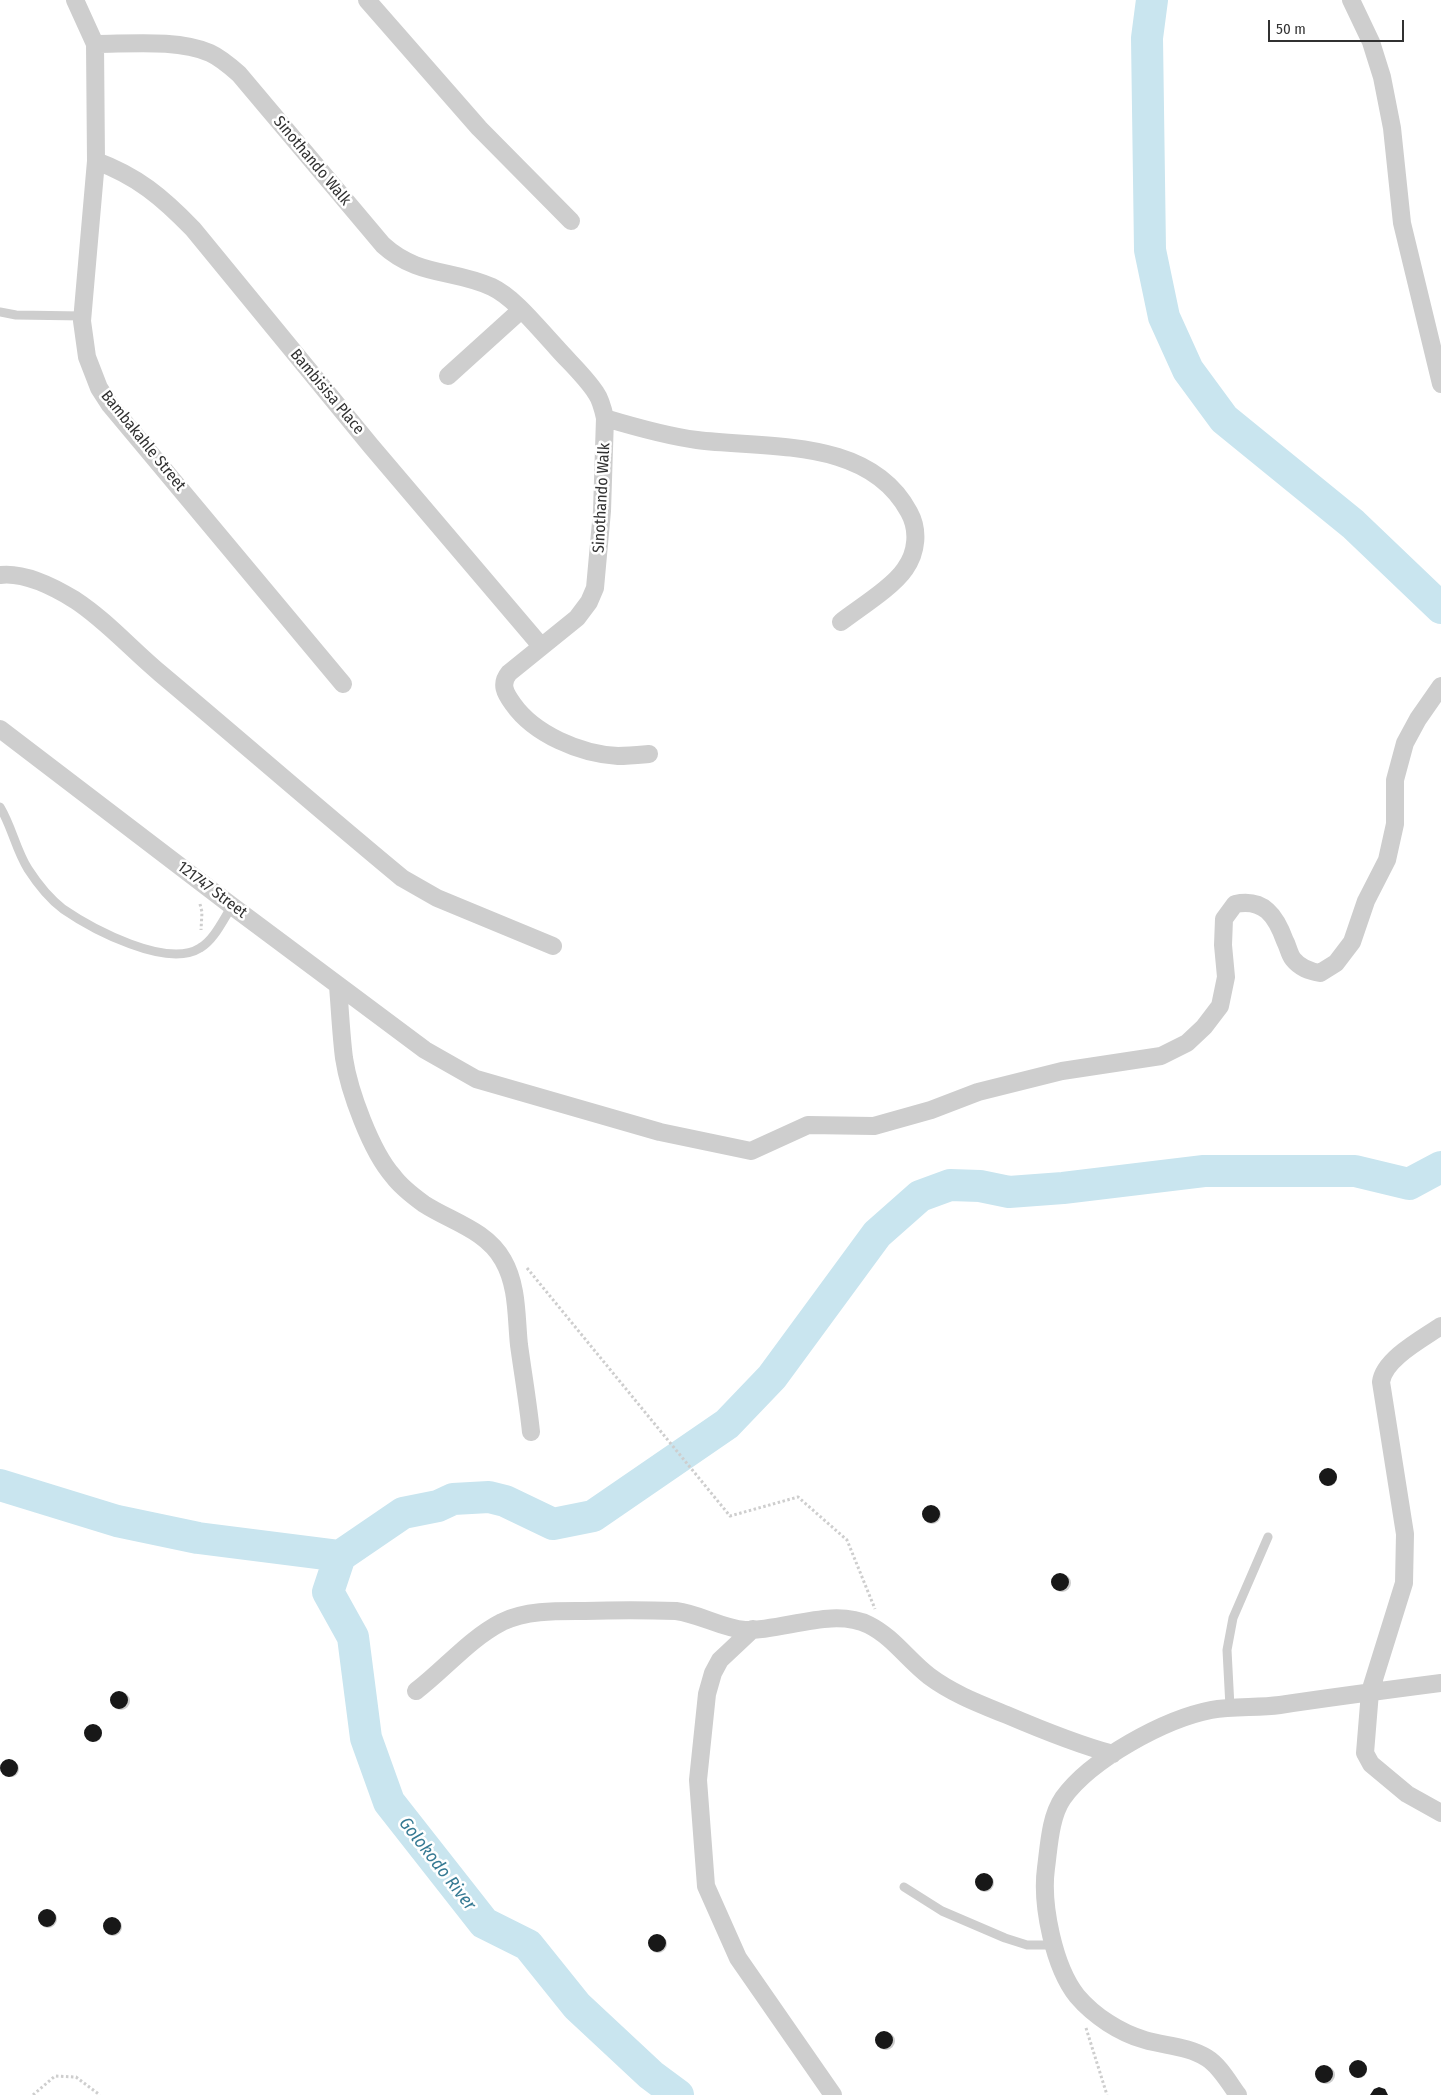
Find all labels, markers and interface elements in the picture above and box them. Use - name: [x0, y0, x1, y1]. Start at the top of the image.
- scale bar: [1271, 10, 1407, 42]
- text: 50 m: [1276, 20, 1306, 38]
- street label: Sinothando Walk: [269, 113, 355, 209]
- street label: Bambisisa Place: [286, 346, 368, 438]
- street label: Bambakahle Street: [97, 387, 189, 495]
- street label: Sinothando Walk: [590, 442, 614, 554]
- street label: 121747 Street: [173, 858, 251, 922]
- water label: Golokodo River: [394, 1813, 480, 1915]

